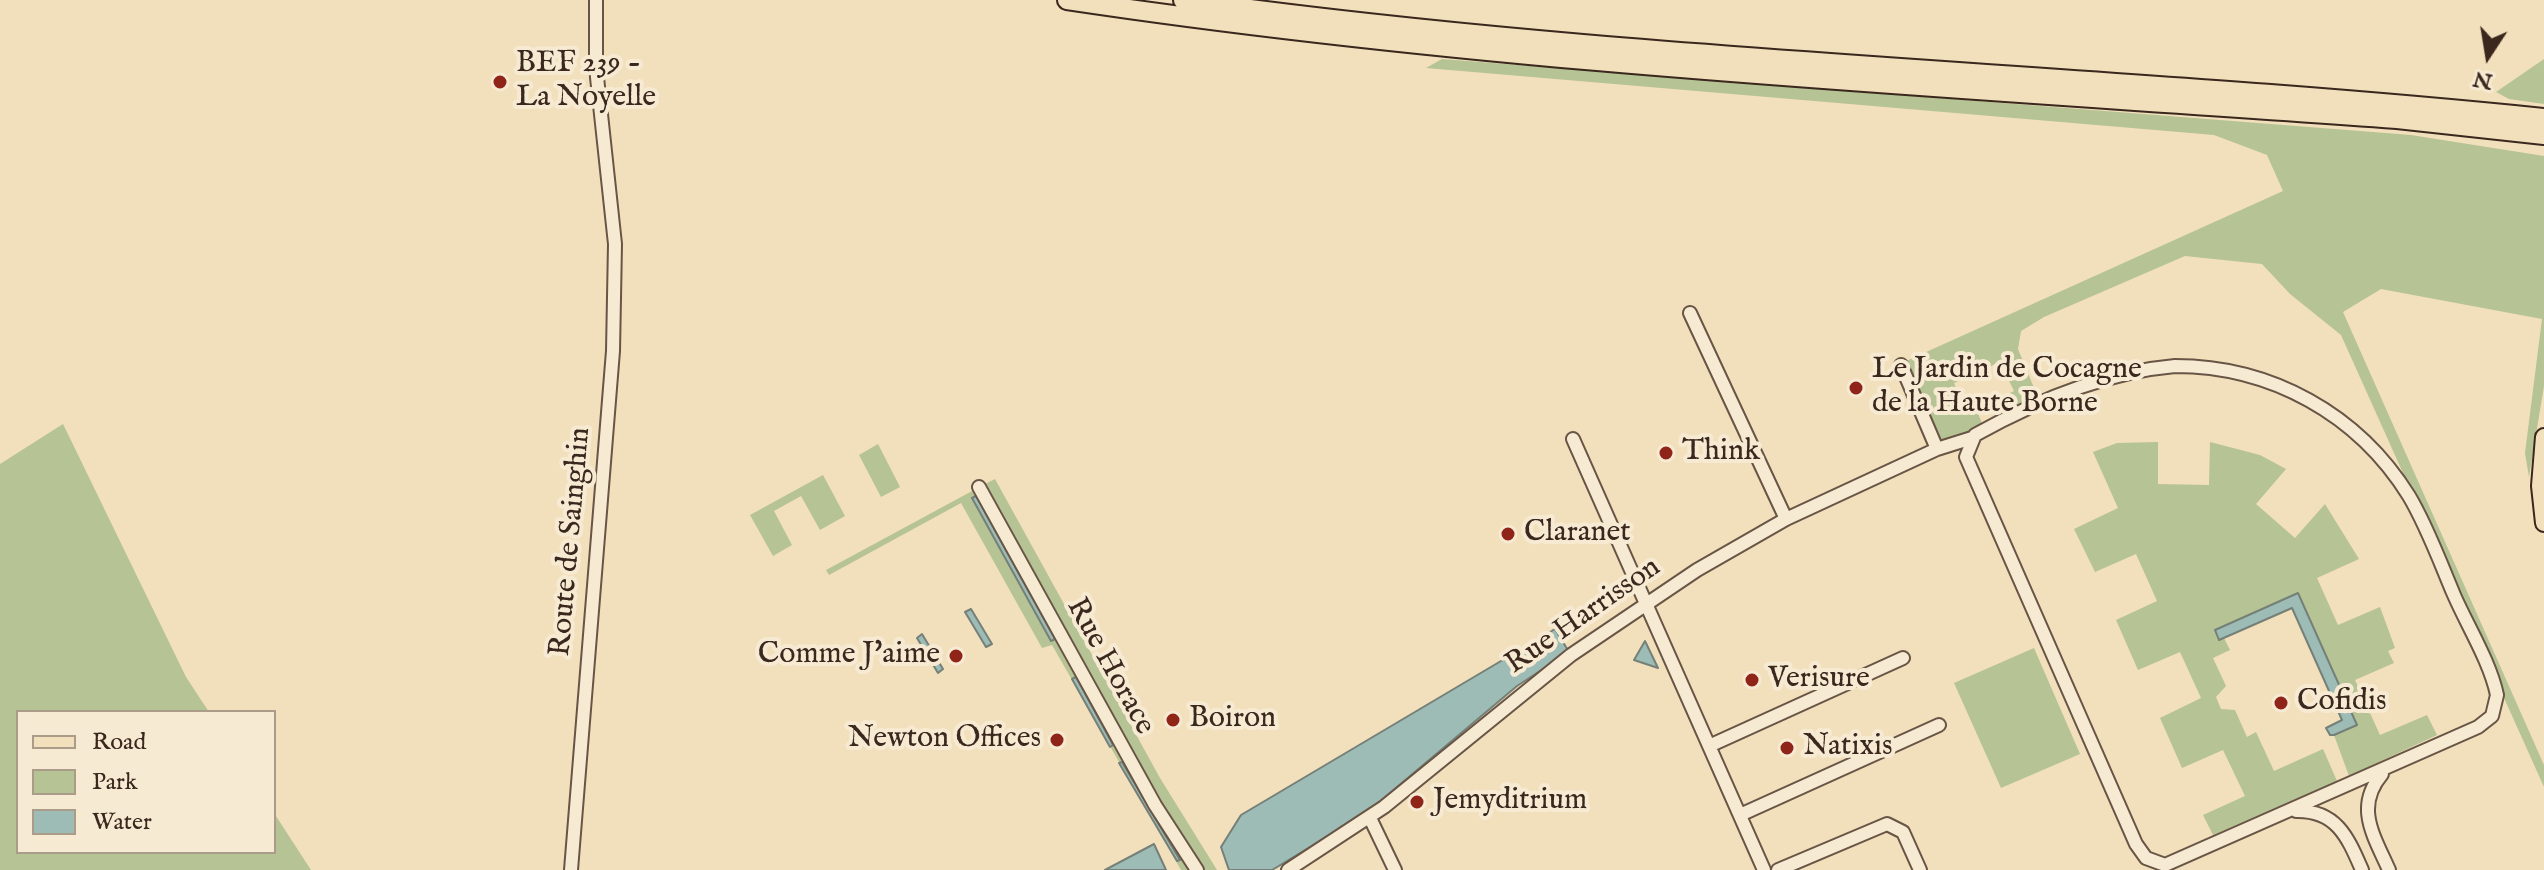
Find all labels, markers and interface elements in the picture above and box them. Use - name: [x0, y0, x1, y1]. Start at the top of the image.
- north arrow: [2448, 16, 2528, 96]
- place label: BEF 239 - La Noyelle: [516, 47, 656, 118]
- text: N: [2471, 64, 2495, 95]
- marker: BEF 239 - La Noyelle: [491, 73, 509, 91]
- place label: Le Jardin de Cocagne de la Haute Borne: [1872, 353, 2142, 424]
- marker: Le Jardin de Cocagne de la Haute Borne: [1847, 379, 1865, 397]
- street label: Route de Sainghin: [544, 426, 600, 658]
- place label: Think: [1682, 435, 1760, 471]
- marker: Think: [1657, 444, 1675, 462]
- place label: Claranet: [1524, 516, 1631, 552]
- marker: Claranet: [1499, 525, 1517, 543]
- street label: Rue Harrisson: [1500, 550, 1668, 684]
- street label: Rue Horace: [1057, 592, 1161, 742]
- place label: Comme J'aime: [758, 638, 940, 674]
- marker: Comme J'aime: [947, 647, 965, 665]
- place label: Verisure: [1768, 662, 1870, 698]
- marker: Verisure: [1743, 671, 1761, 689]
- place label: Cofidis: [2297, 685, 2387, 721]
- marker: Cofidis: [2272, 694, 2290, 712]
- place label: Boiron: [1189, 702, 1276, 738]
- legend: [16, 710, 276, 854]
- marker: Boiron: [1164, 711, 1182, 729]
- place label: Newton Offices: [848, 722, 1041, 758]
- text: Road: [92, 727, 146, 758]
- place label: Natixis: [1803, 730, 1893, 766]
- marker: Newton Offices: [1048, 731, 1066, 749]
- marker: Natixis: [1778, 739, 1796, 757]
- text: Park: [92, 767, 138, 798]
- place label: Jemyditrium: [1433, 784, 1587, 820]
- marker: Jemyditrium: [1408, 793, 1426, 811]
- text: Water: [92, 807, 152, 838]

